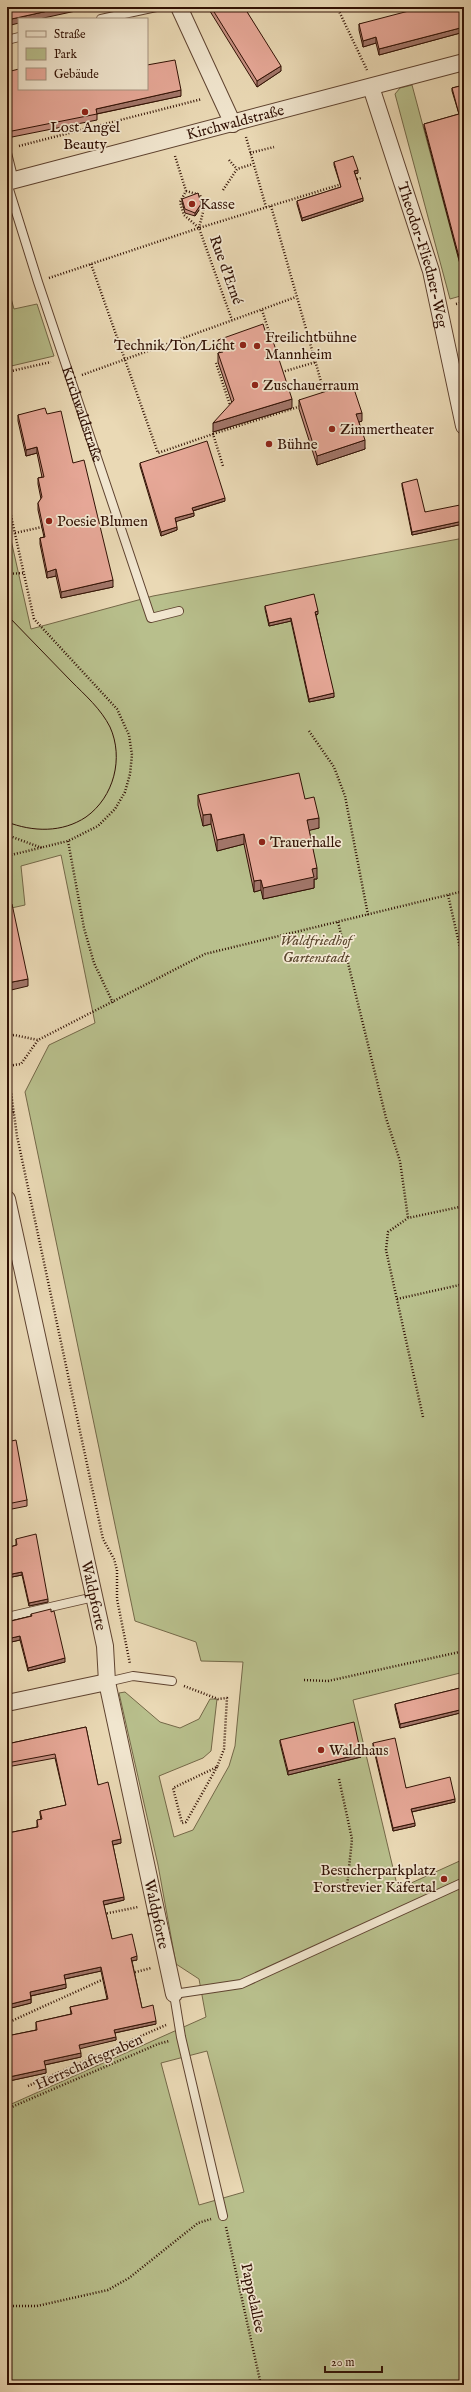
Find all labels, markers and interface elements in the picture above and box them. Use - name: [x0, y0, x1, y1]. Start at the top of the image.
- legend: [18, 18, 148, 90]
- text: Straße: [54, 27, 86, 42]
- text: Park: [54, 47, 77, 62]
- text: Gebäude: [54, 67, 99, 82]
- street label: Kirchwaldstraße: [184, 100, 286, 144]
- marker: Lost Angel Beauty: [80, 107, 90, 117]
- place label: Lost Angel Beauty: [50, 118, 121, 154]
- street label: Theodor-Fliedner-Weg: [393, 180, 453, 330]
- place label: Kasse: [200, 195, 235, 214]
- marker: Kasse: [187, 199, 197, 209]
- street label: Rue d'Erné: [205, 233, 247, 307]
- place label: Freilichtbühne Mannheim: [265, 328, 357, 364]
- place label: Technik/Ton/Licht: [114, 336, 235, 355]
- marker: Technik/Ton/Licht: [238, 340, 248, 350]
- marker: Freilichtbühne Mannheim: [252, 341, 262, 351]
- street label: Kirchwaldstraße: [57, 364, 107, 465]
- place label: Zuschauerraum: [263, 376, 359, 395]
- marker: Zuschauerraum: [250, 380, 260, 390]
- place label: Zimmertheater: [340, 420, 435, 439]
- marker: Zimmertheater: [327, 424, 337, 434]
- place label: Bühne: [277, 435, 318, 454]
- marker: Bühne: [264, 439, 274, 449]
- place label: Poesie Blumen: [57, 512, 148, 531]
- marker: Poesie Blumen: [44, 516, 54, 526]
- place label: Trauerhalle: [270, 833, 341, 852]
- marker: Trauerhalle: [257, 837, 267, 847]
- park label: Waldfriedhof Gartenstadt: [280, 931, 356, 967]
- street label: Waldpforte: [77, 1559, 111, 1632]
- place label: Waldhaus: [329, 1741, 388, 1760]
- marker: Waldhaus: [316, 1745, 326, 1755]
- place label: Besucherparkplatz Forstrevier Käfertal: [313, 1861, 437, 1897]
- marker: Besucherparkplatz Forstrevier Käfertal: [439, 1874, 449, 1884]
- street label: Waldpforte: [140, 1877, 174, 1951]
- street label: Herrschaftsgraben: [32, 2030, 146, 2094]
- street label: Pappelallee: [236, 2261, 270, 2335]
- scale bar: [325, 2348, 382, 2374]
- text: 20 m: [331, 2355, 354, 2370]

